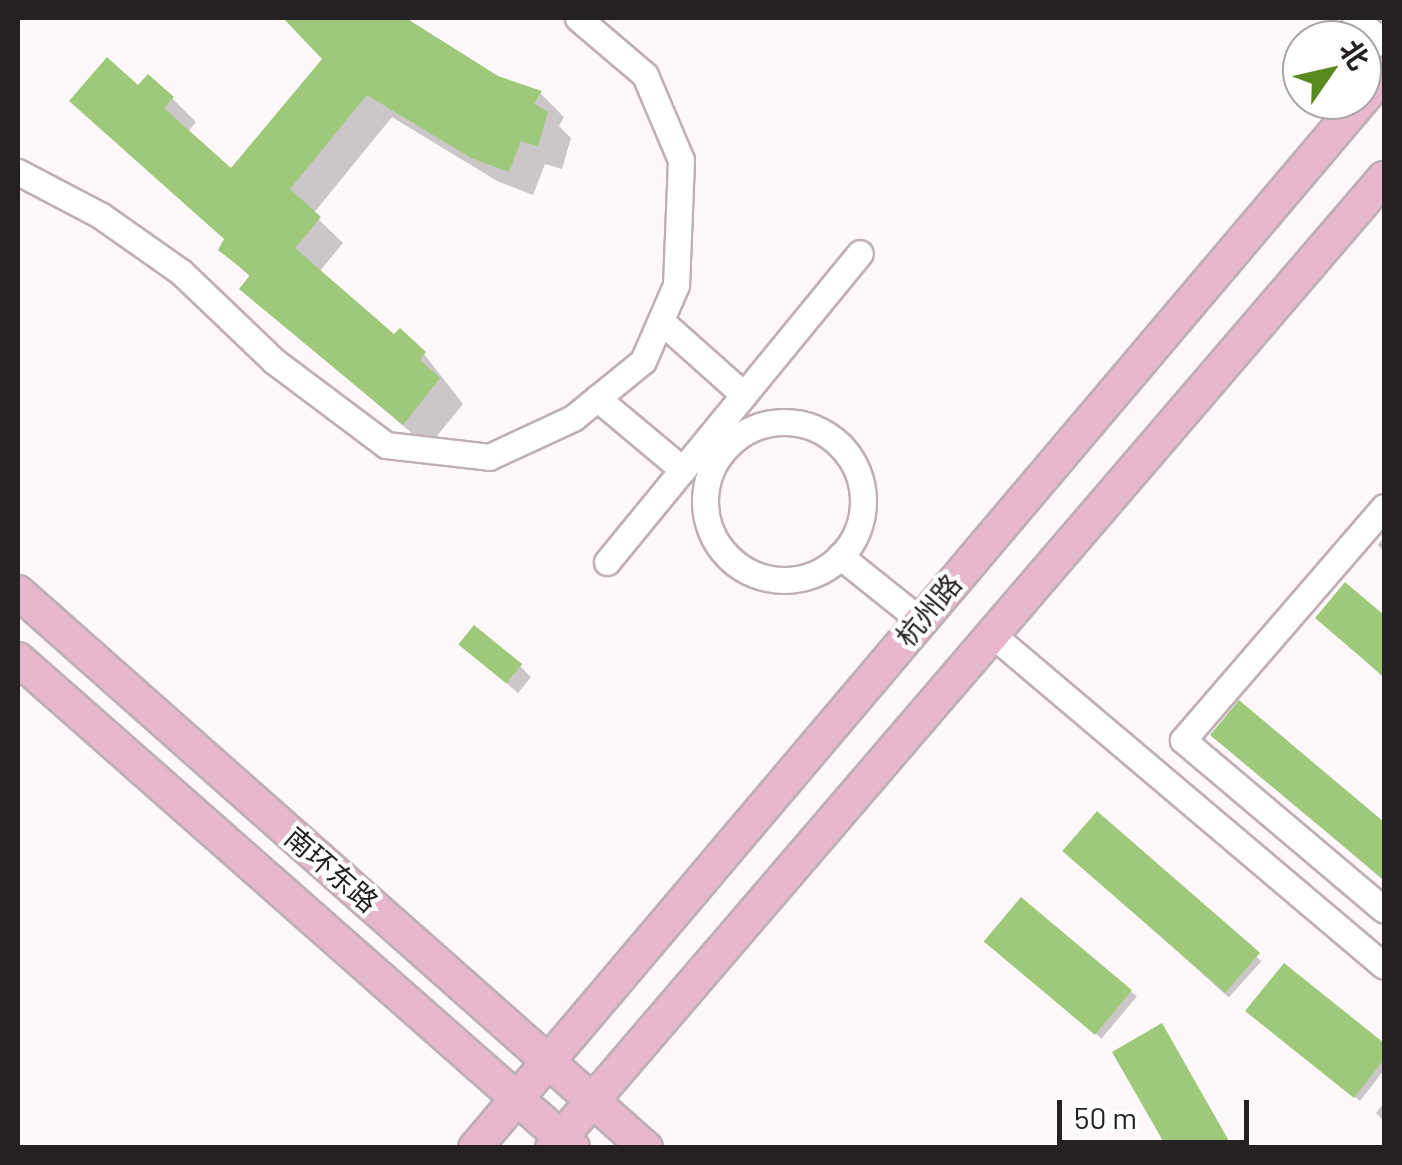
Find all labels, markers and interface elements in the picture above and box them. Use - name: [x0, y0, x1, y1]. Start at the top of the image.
- north arrow: [1282, 20, 1382, 120]
- text: 北: [1333, 33, 1377, 75]
- street label: 杭州路: [888, 567, 968, 653]
- street label: 南环东路: [279, 820, 385, 918]
- scale bar: [1062, 1080, 1254, 1142]
- text: 50 m: [1074, 1099, 1137, 1135]

